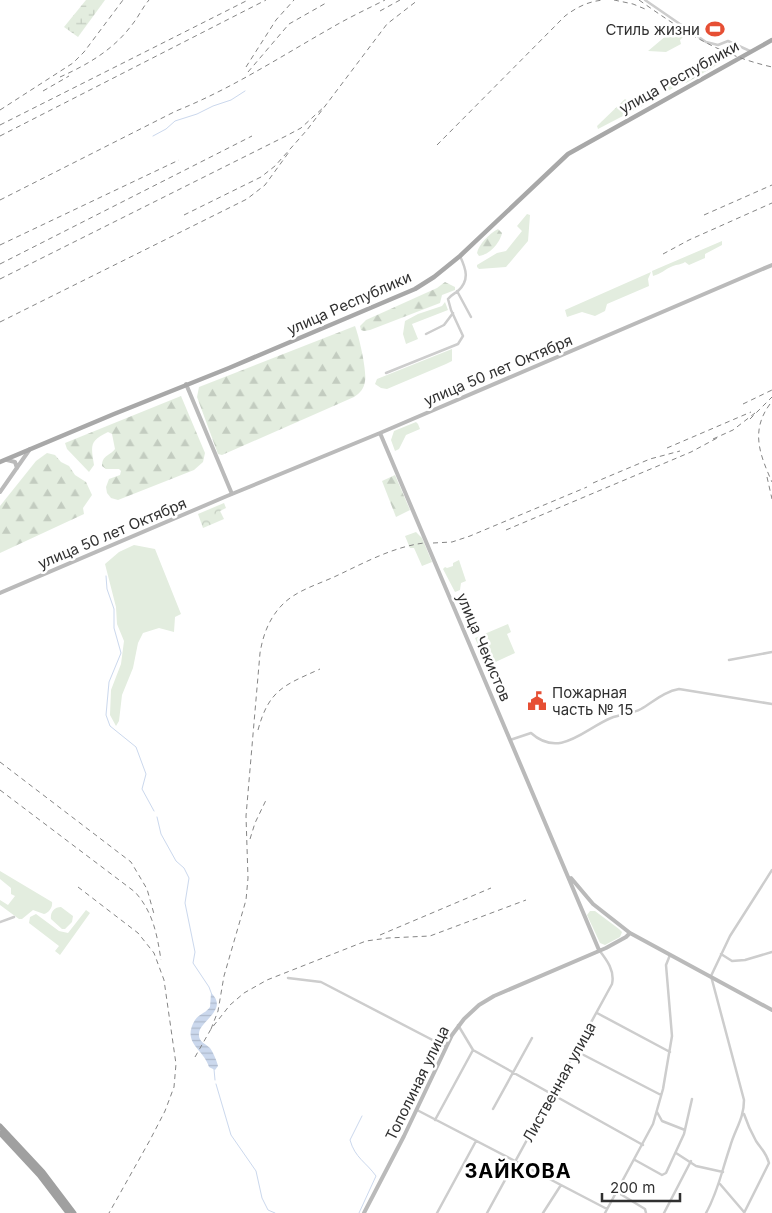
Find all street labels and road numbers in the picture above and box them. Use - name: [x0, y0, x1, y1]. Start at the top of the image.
- street label: улица Республики: [616, 36, 742, 118]
- street label: улица Республики: [284, 267, 414, 339]
- street label: улица 50 лет Октября: [421, 330, 575, 410]
- street label: улица 50 лет Октября: [35, 493, 189, 573]
- street label: улица Чекистов: [453, 590, 515, 704]
- street label: Лиственная улица: [518, 1019, 600, 1145]
- street label: Тополиная улица: [381, 1023, 453, 1143]

